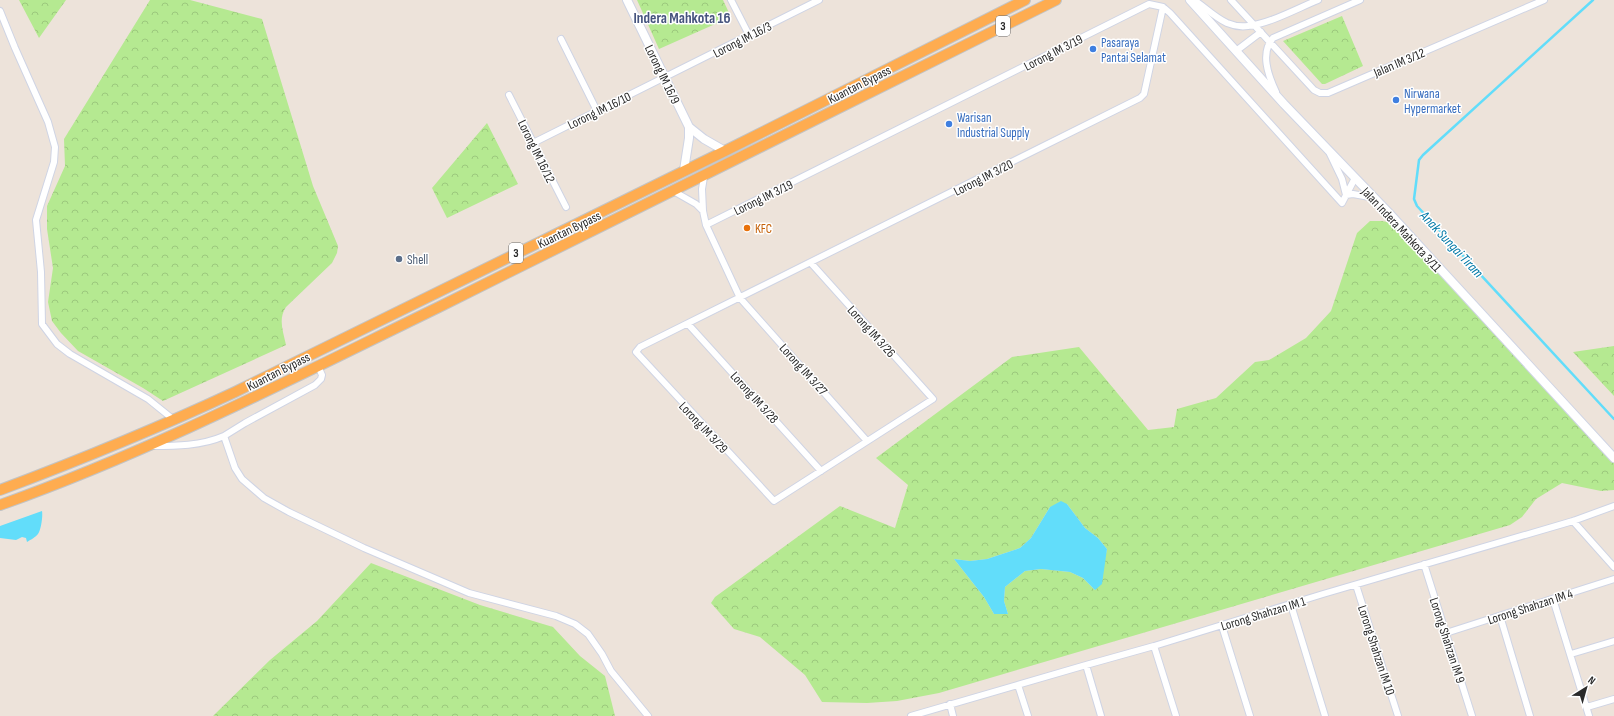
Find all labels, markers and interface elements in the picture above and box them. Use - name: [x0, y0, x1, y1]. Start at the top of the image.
- district label: Indera Mahkota 16: [633, 9, 731, 28]
- road number: 3: [996, 16, 1010, 36]
- street label: Lorong IM 16/3: [710, 18, 774, 61]
- street label: Lorong IM 3/19: [1021, 31, 1086, 74]
- place label: Pasaraya Pantai Selamat: [1101, 35, 1166, 66]
- street label: Lorong IM 16/9: [641, 42, 683, 107]
- marker: Pasaraya Pantai Selamat: [1088, 44, 1098, 54]
- street label: Jalan IM 3/12: [1370, 45, 1428, 81]
- street label: Kuantan Bypass: [825, 62, 894, 108]
- place label: Nirwana Hypermarket: [1404, 86, 1461, 117]
- street label: Lorong IM 16/10: [565, 89, 634, 133]
- marker: Nirwana Hypermarket: [1391, 95, 1401, 105]
- place label: Warisan Industrial Supply: [957, 110, 1030, 141]
- street label: Lorong IM 16/12: [514, 117, 558, 186]
- marker: Warisan Industrial Supply: [944, 119, 954, 129]
- street label: Lorong IM 3/20: [951, 156, 1016, 200]
- street label: Lorong IM 3/19: [731, 177, 796, 219]
- street label: Jalan Indera Mahkota 3/11: [1357, 183, 1445, 276]
- water label: Anak Sungai Tiram: [1416, 207, 1487, 281]
- street label: Kuantan Bypass: [535, 208, 604, 252]
- place label: KFC: [755, 221, 772, 237]
- marker: KFC: [742, 223, 752, 233]
- road number: 3: [509, 243, 523, 263]
- place label: Shell: [407, 252, 428, 268]
- marker: Shell: [394, 254, 404, 264]
- street label: Lorong IM 3/26: [844, 302, 899, 361]
- street label: Lorong IM 3/27: [776, 341, 831, 399]
- street label: Kuantan Bypass: [244, 349, 313, 395]
- street label: Lorong IM 3/28: [727, 368, 782, 427]
- street label: Lorong IM 3/29: [675, 399, 731, 457]
- street label: Lorong Shahzan IM 4: [1486, 585, 1575, 628]
- street label: Lorong Shahzan IM 1: [1219, 593, 1308, 634]
- street label: Lorong Shahzan IM 9: [1426, 596, 1468, 685]
- street label: Lorong Shahzan IM 10: [1354, 603, 1398, 697]
- north arrow: [1566, 668, 1606, 708]
- text: N: [1585, 673, 1598, 687]

